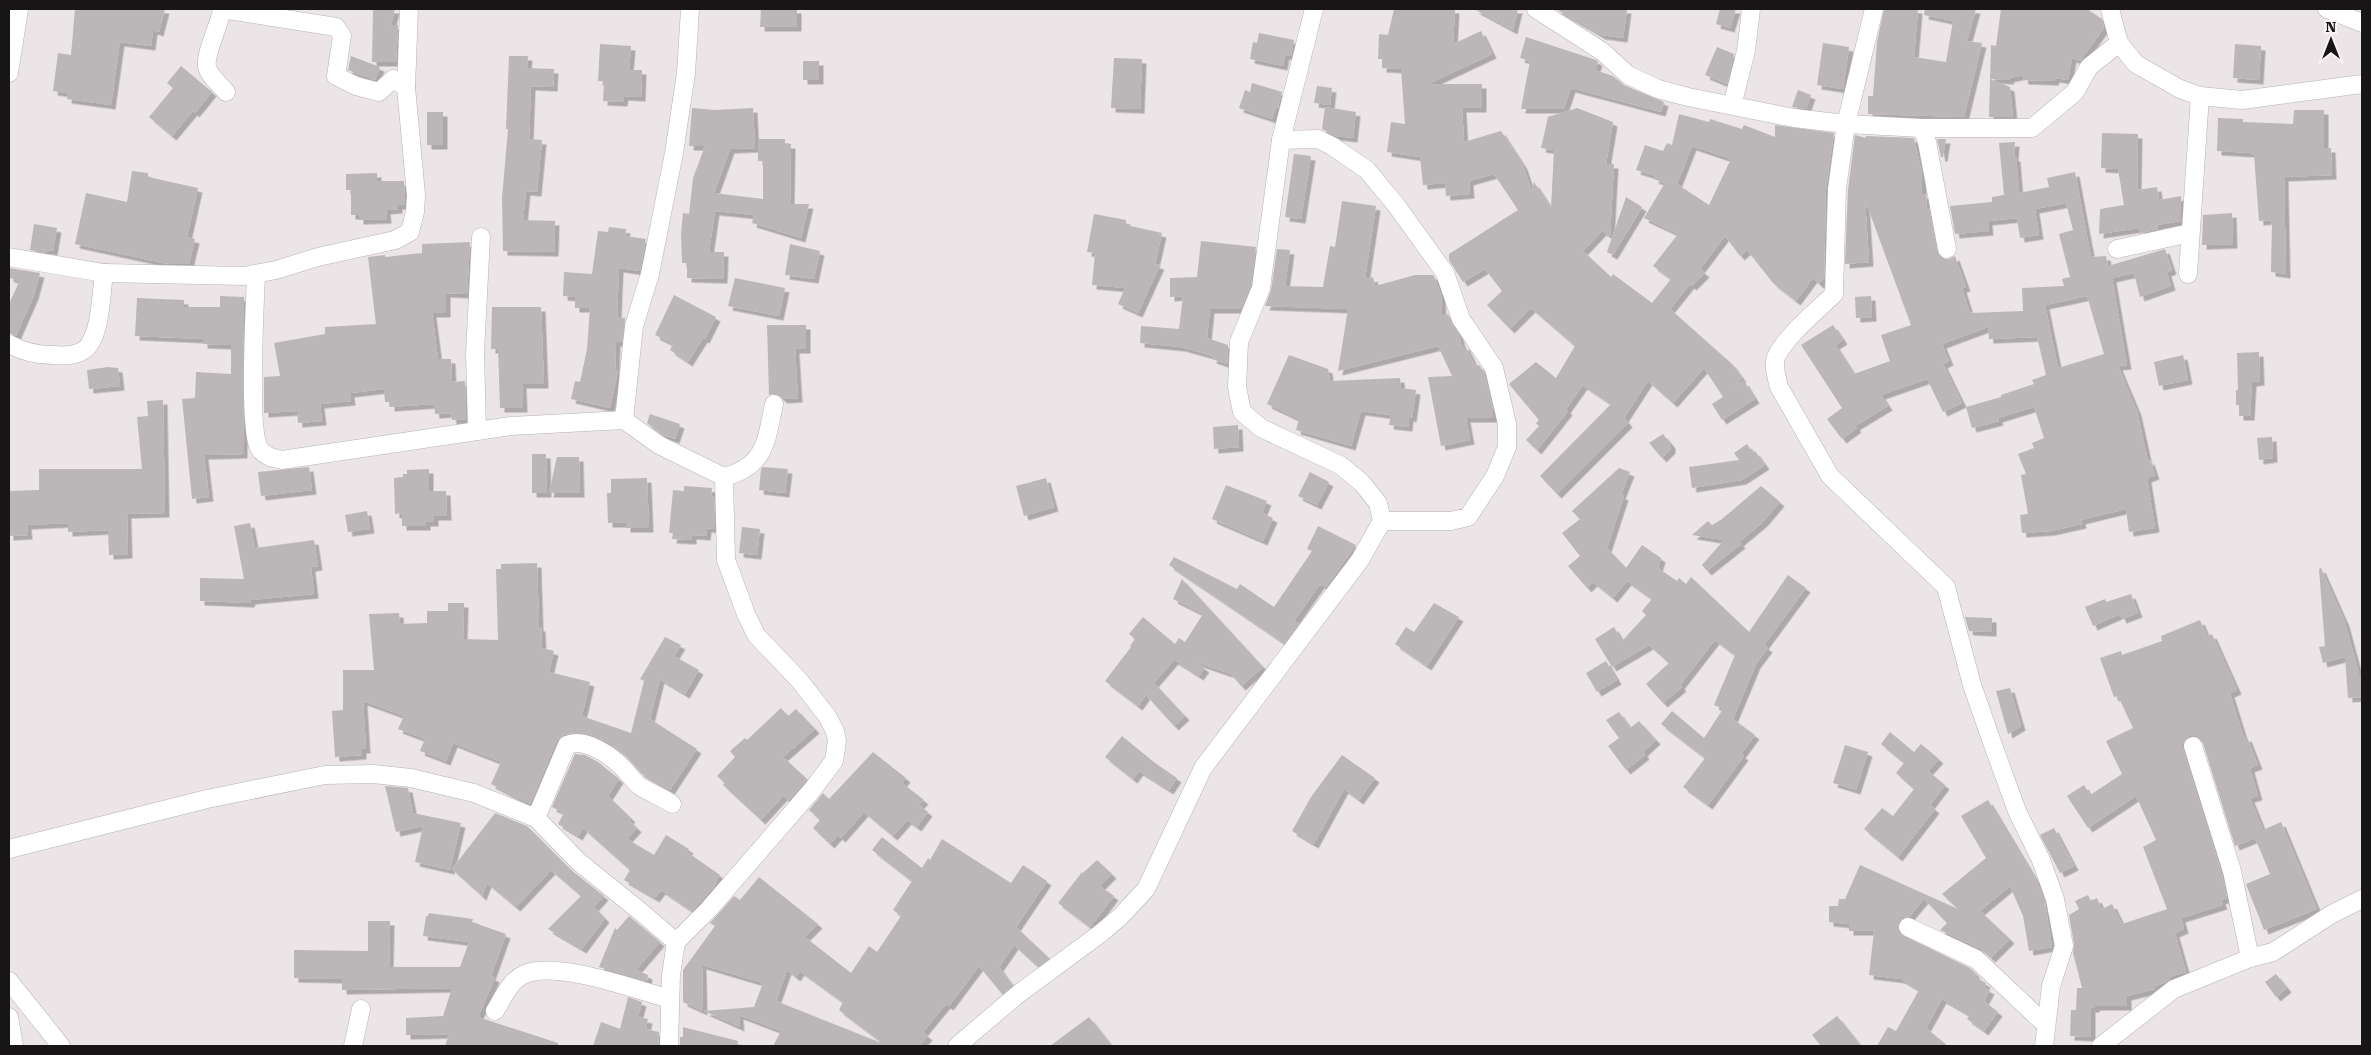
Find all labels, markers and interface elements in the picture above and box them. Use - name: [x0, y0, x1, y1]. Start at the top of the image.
- north arrow: [2306, 15, 2356, 65]
- text: N: [2326, 19, 2337, 35]

